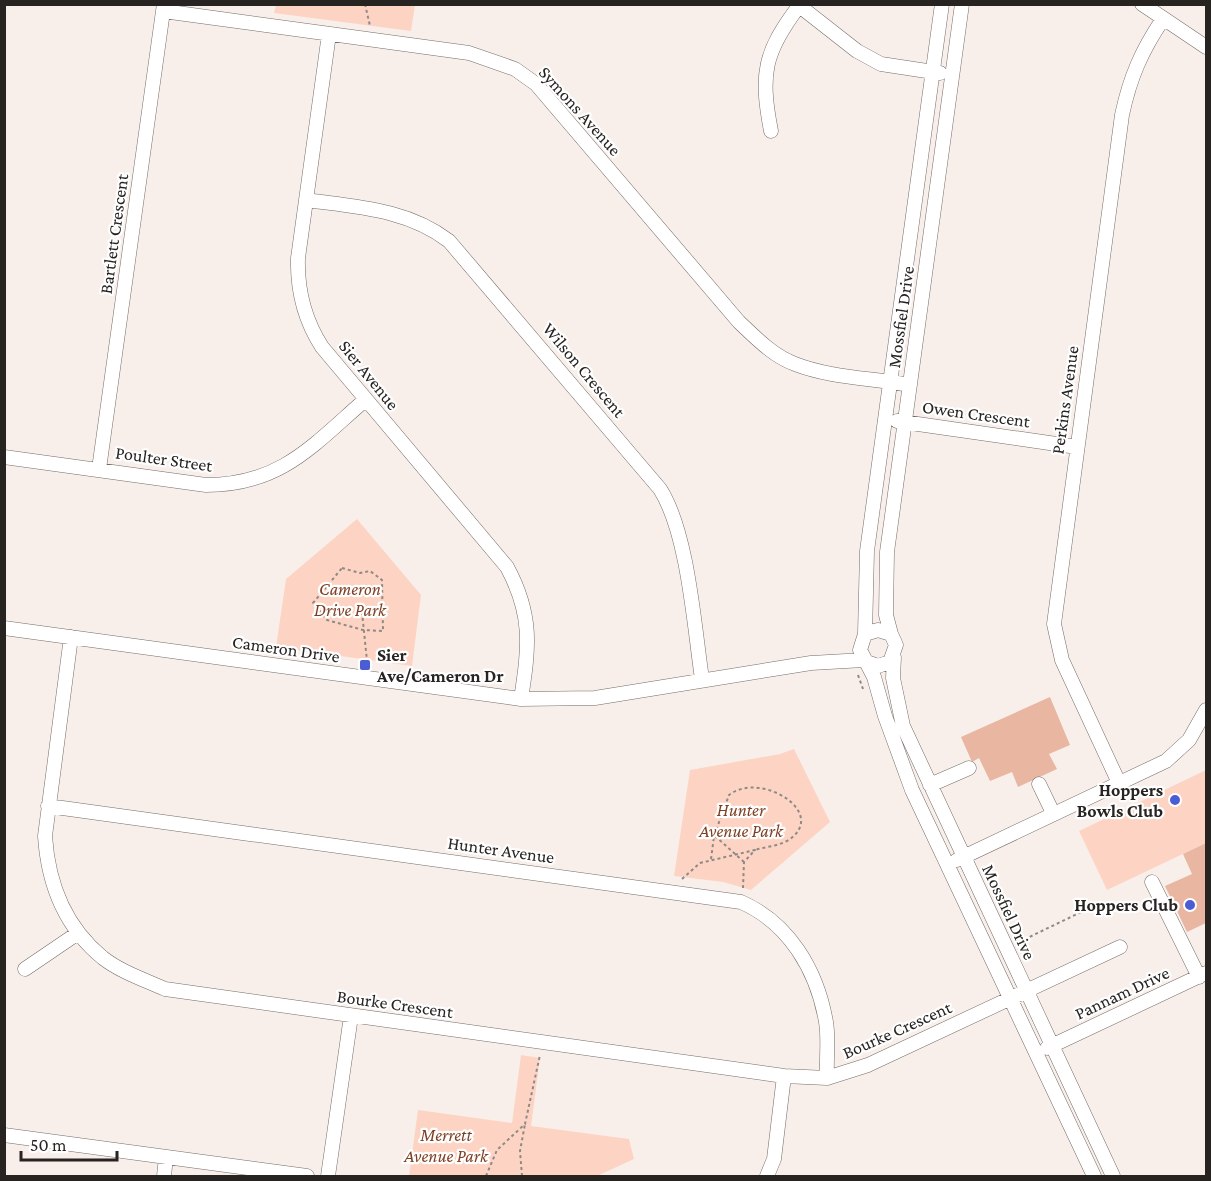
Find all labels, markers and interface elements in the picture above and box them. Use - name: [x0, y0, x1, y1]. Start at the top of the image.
- street label: Symons Avenue: [535, 62, 625, 160]
- street label: Bartlett Crescent: [96, 172, 132, 295]
- street label: Mossfiel Drive: [884, 265, 918, 369]
- street label: Wilson Crescent: [539, 319, 630, 422]
- street label: Sier Avenue: [335, 336, 403, 414]
- street label: Perkins Avenue: [1047, 344, 1083, 456]
- street label: Owen Crescent: [921, 397, 1032, 432]
- street label: Poulter Street: [114, 442, 215, 476]
- park label: Cameron Drive Park: [314, 579, 387, 620]
- street label: Cameron Drive: [231, 632, 341, 666]
- place label: Sier Ave/Cameron Dr: [376, 645, 504, 686]
- marker: Sier Ave/Cameron Dr: [358, 658, 372, 672]
- place label: Hoppers Bowls Club: [1077, 780, 1163, 821]
- marker: Hoppers Bowls Club: [1168, 793, 1182, 807]
- park label: Hunter Avenue Park: [698, 800, 784, 841]
- street label: Hunter Avenue: [446, 833, 556, 867]
- street label: Mossfiel Drive: [978, 861, 1040, 963]
- place label: Hoppers Club: [1074, 895, 1178, 915]
- marker: Hoppers Club: [1183, 898, 1197, 912]
- street label: Pannam Drive: [1072, 962, 1172, 1024]
- street label: Bourke Crescent: [336, 986, 455, 1022]
- street label: Bourke Crescent: [840, 997, 955, 1063]
- scale bar: [21, 1124, 117, 1162]
- park label: Merrett Avenue Park: [403, 1125, 489, 1166]
- text: 50 m: [30, 1135, 67, 1155]

